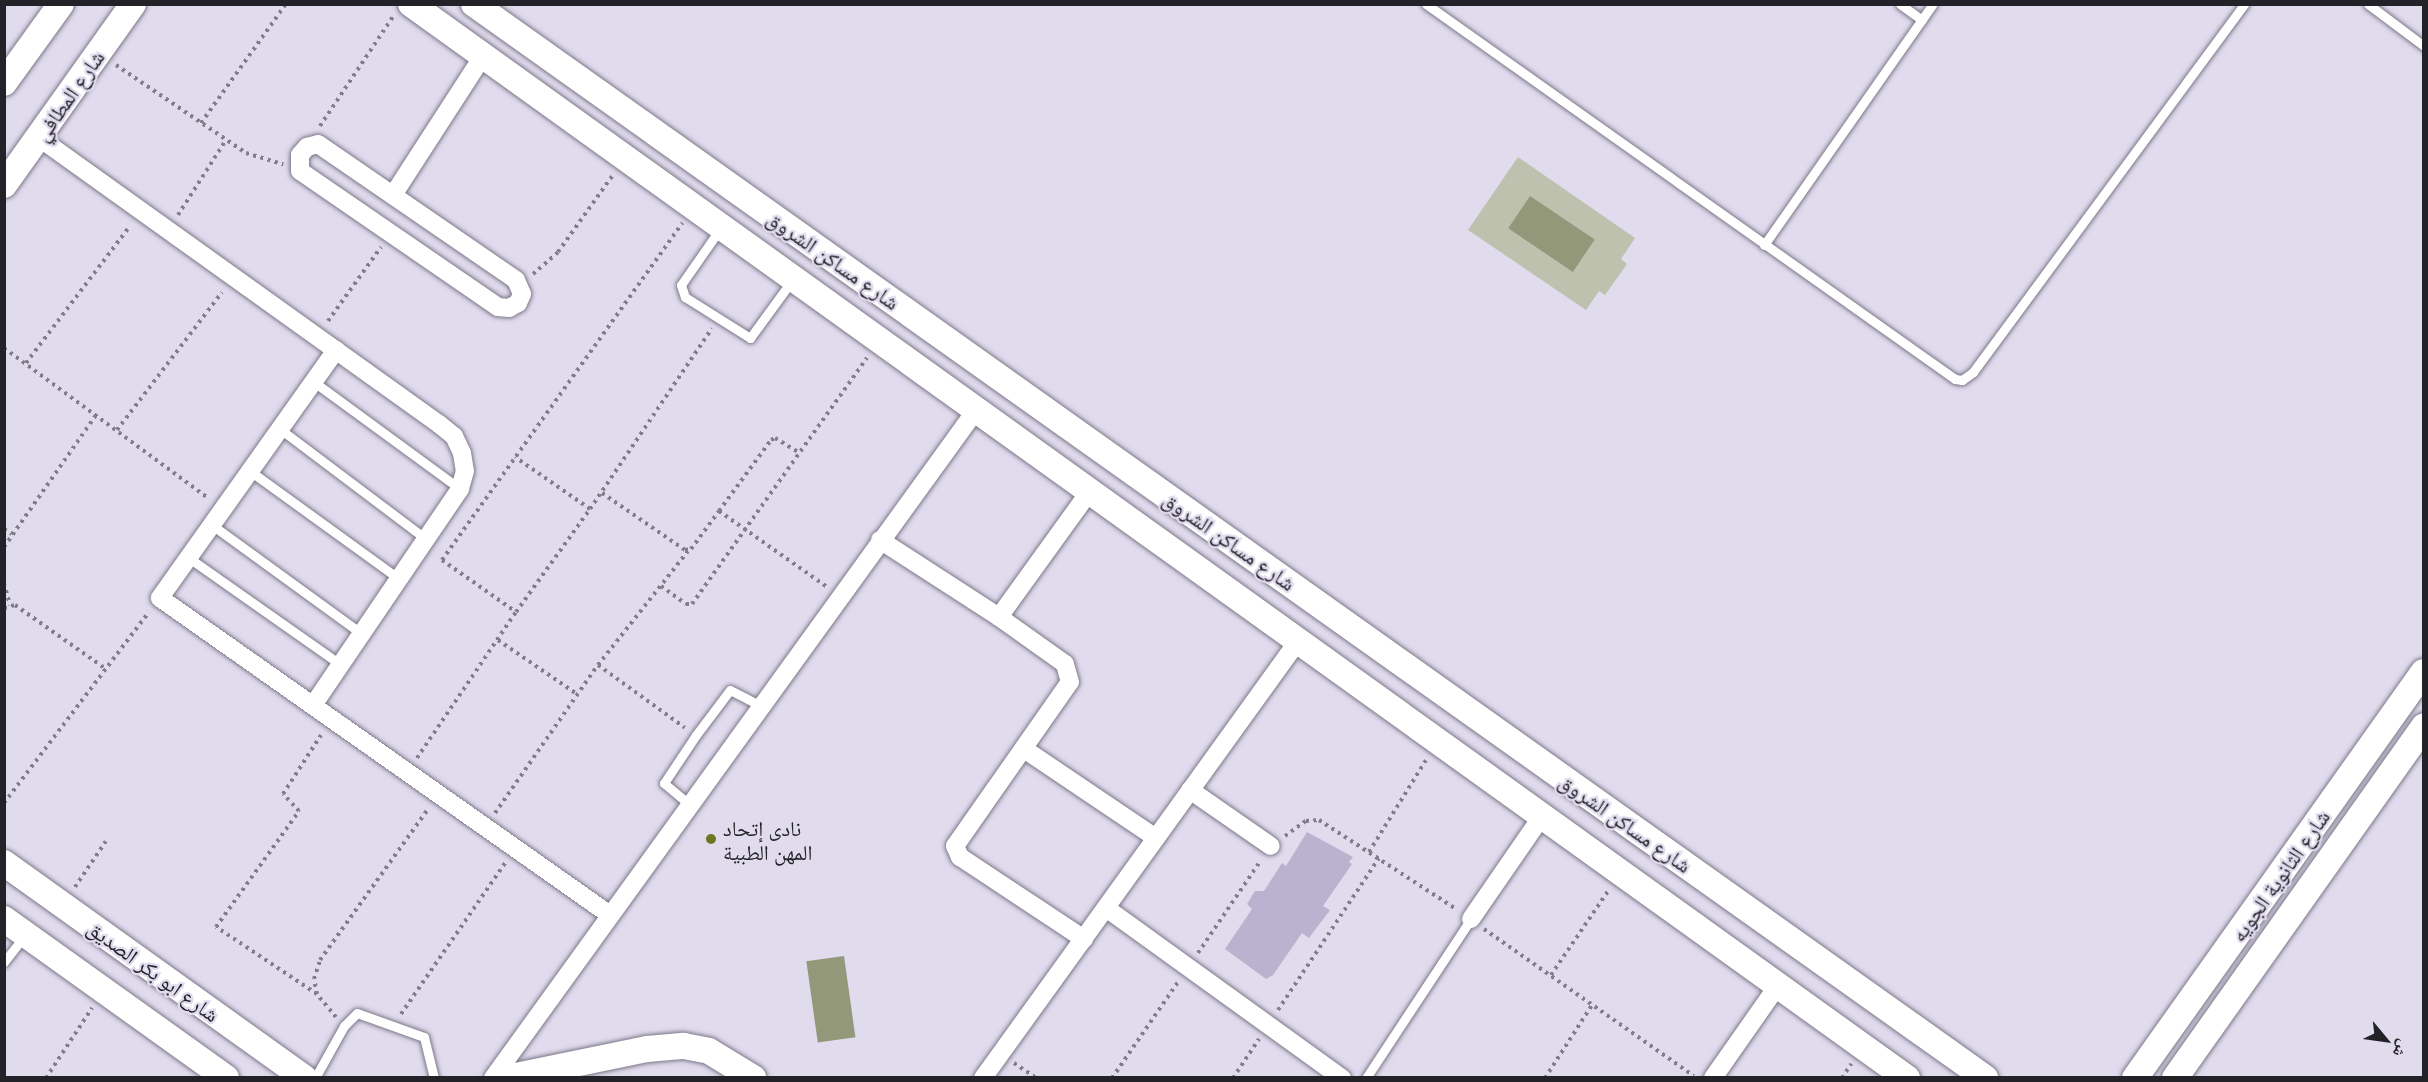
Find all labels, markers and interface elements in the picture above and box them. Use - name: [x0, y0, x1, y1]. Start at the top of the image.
- street label: شارع المطافي: [28, 45, 108, 145]
- street label: شارع مساكن الشروق: [763, 204, 905, 314]
- street label: شارع مساكن الشروق: [1159, 485, 1301, 595]
- street label: شارع مساكن الشروق: [1555, 767, 1697, 877]
- street label: شارع الثانوية الجويه: [2224, 804, 2334, 946]
- place label: نادى إتحاد المهن الطبية: [723, 814, 812, 864]
- marker: نادى إتحاد المهن الطبية: [704, 832, 718, 846]
- street label: شارع ابو بكر الصديق: [83, 914, 225, 1026]
- north arrow: [2356, 1010, 2416, 1070]
- text: ش: [2389, 1036, 2415, 1061]

